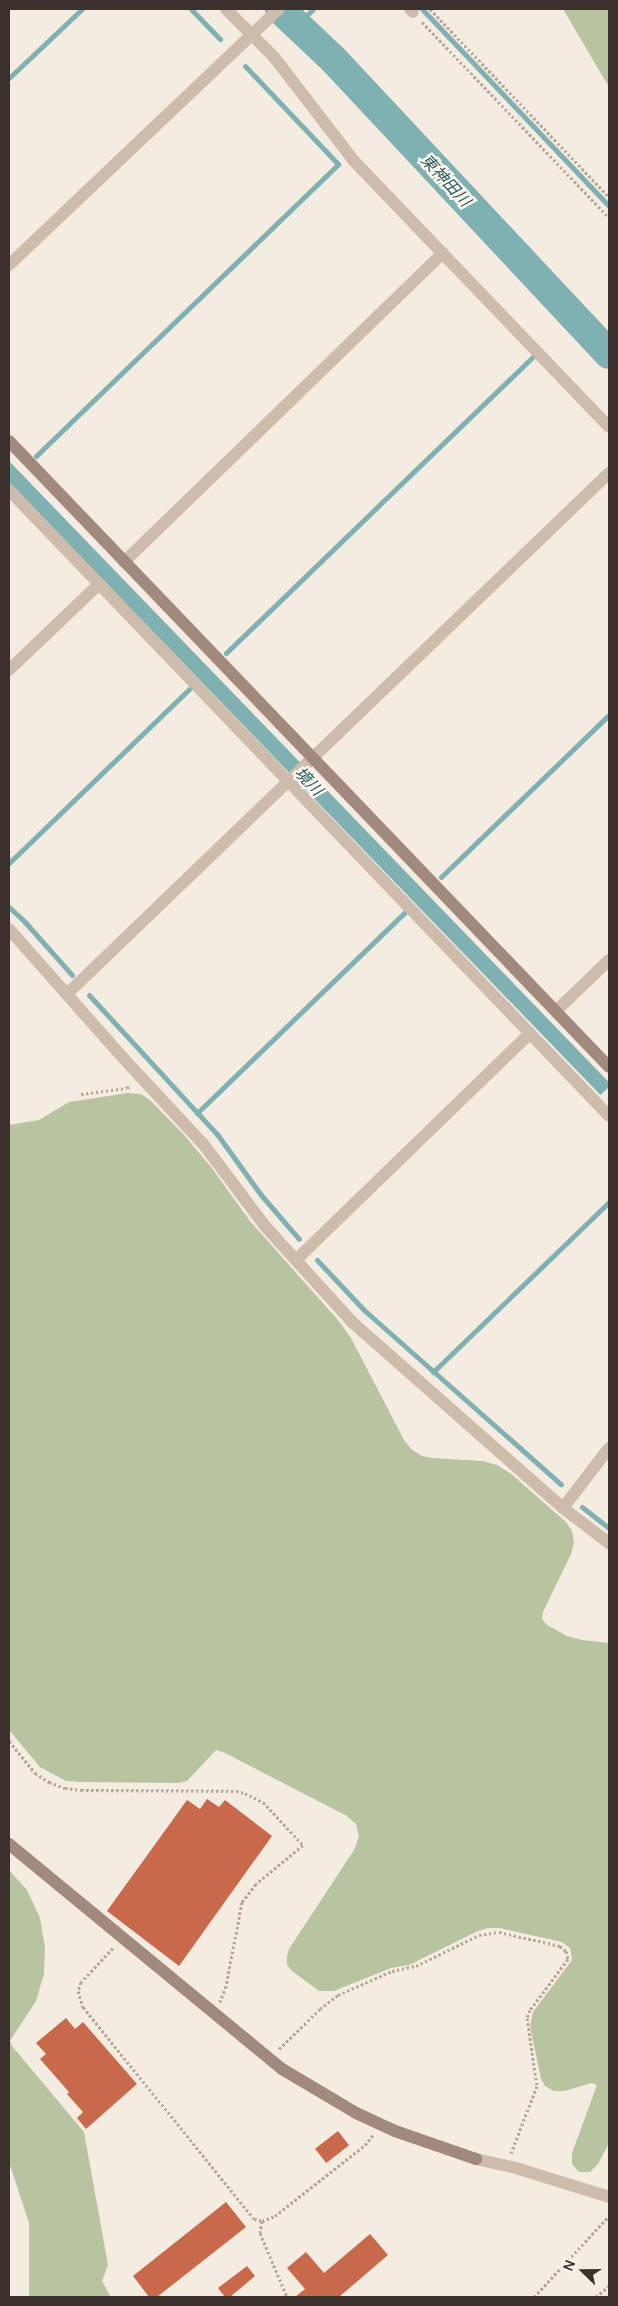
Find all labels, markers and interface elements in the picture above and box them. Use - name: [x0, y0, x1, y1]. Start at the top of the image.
- water label: 東神田川: [417, 150, 475, 210]
- water label: 境川: [291, 763, 327, 799]
- north arrow: [558, 2246, 608, 2296]
- text: N: [558, 2257, 579, 2273]

